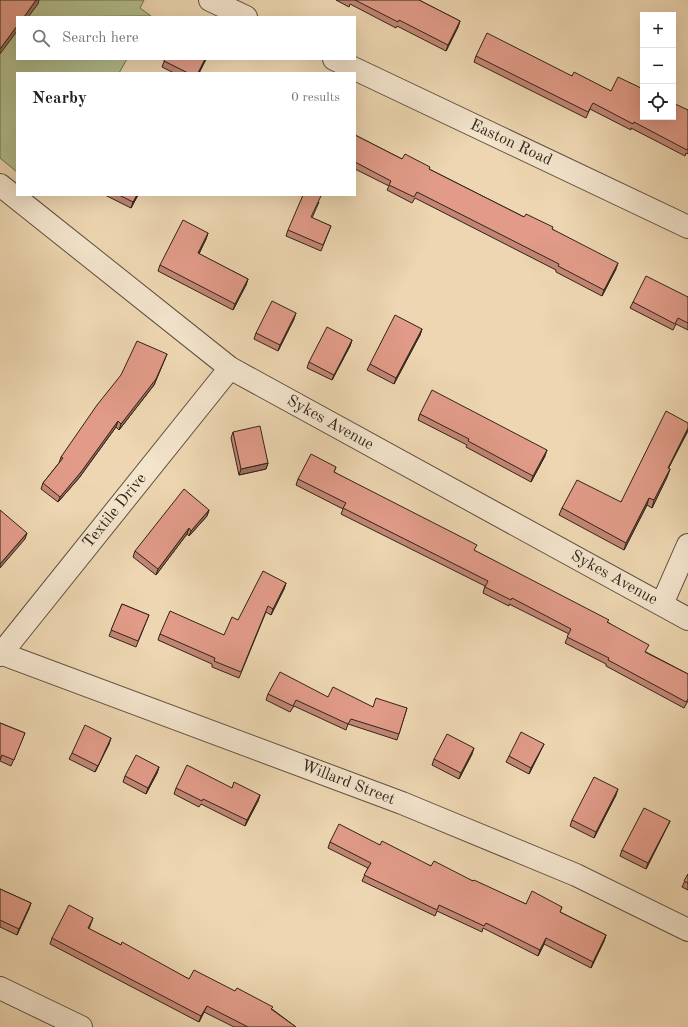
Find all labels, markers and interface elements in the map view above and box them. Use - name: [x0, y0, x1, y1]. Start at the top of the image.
- map controls: [640, 12, 676, 120]
- button: +: [640, 12, 676, 48]
- search box: [16, 16, 356, 60]
- icon: search: [30, 27, 52, 49]
- text: Search here: [62, 31, 139, 46]
- button: −: [640, 48, 676, 84]
- button: locate: [640, 84, 676, 120]
- text: Nearby: [32, 90, 87, 107]
- text: 0 results: [291, 91, 340, 104]
- street label: Easton Road: [468, 117, 554, 169]
- street label: Sykes Avenue: [284, 393, 376, 453]
- street label: Textile Drive: [80, 471, 150, 551]
- street label: Sykes Avenue: [568, 548, 660, 608]
- street label: Willard Street: [299, 758, 397, 808]

